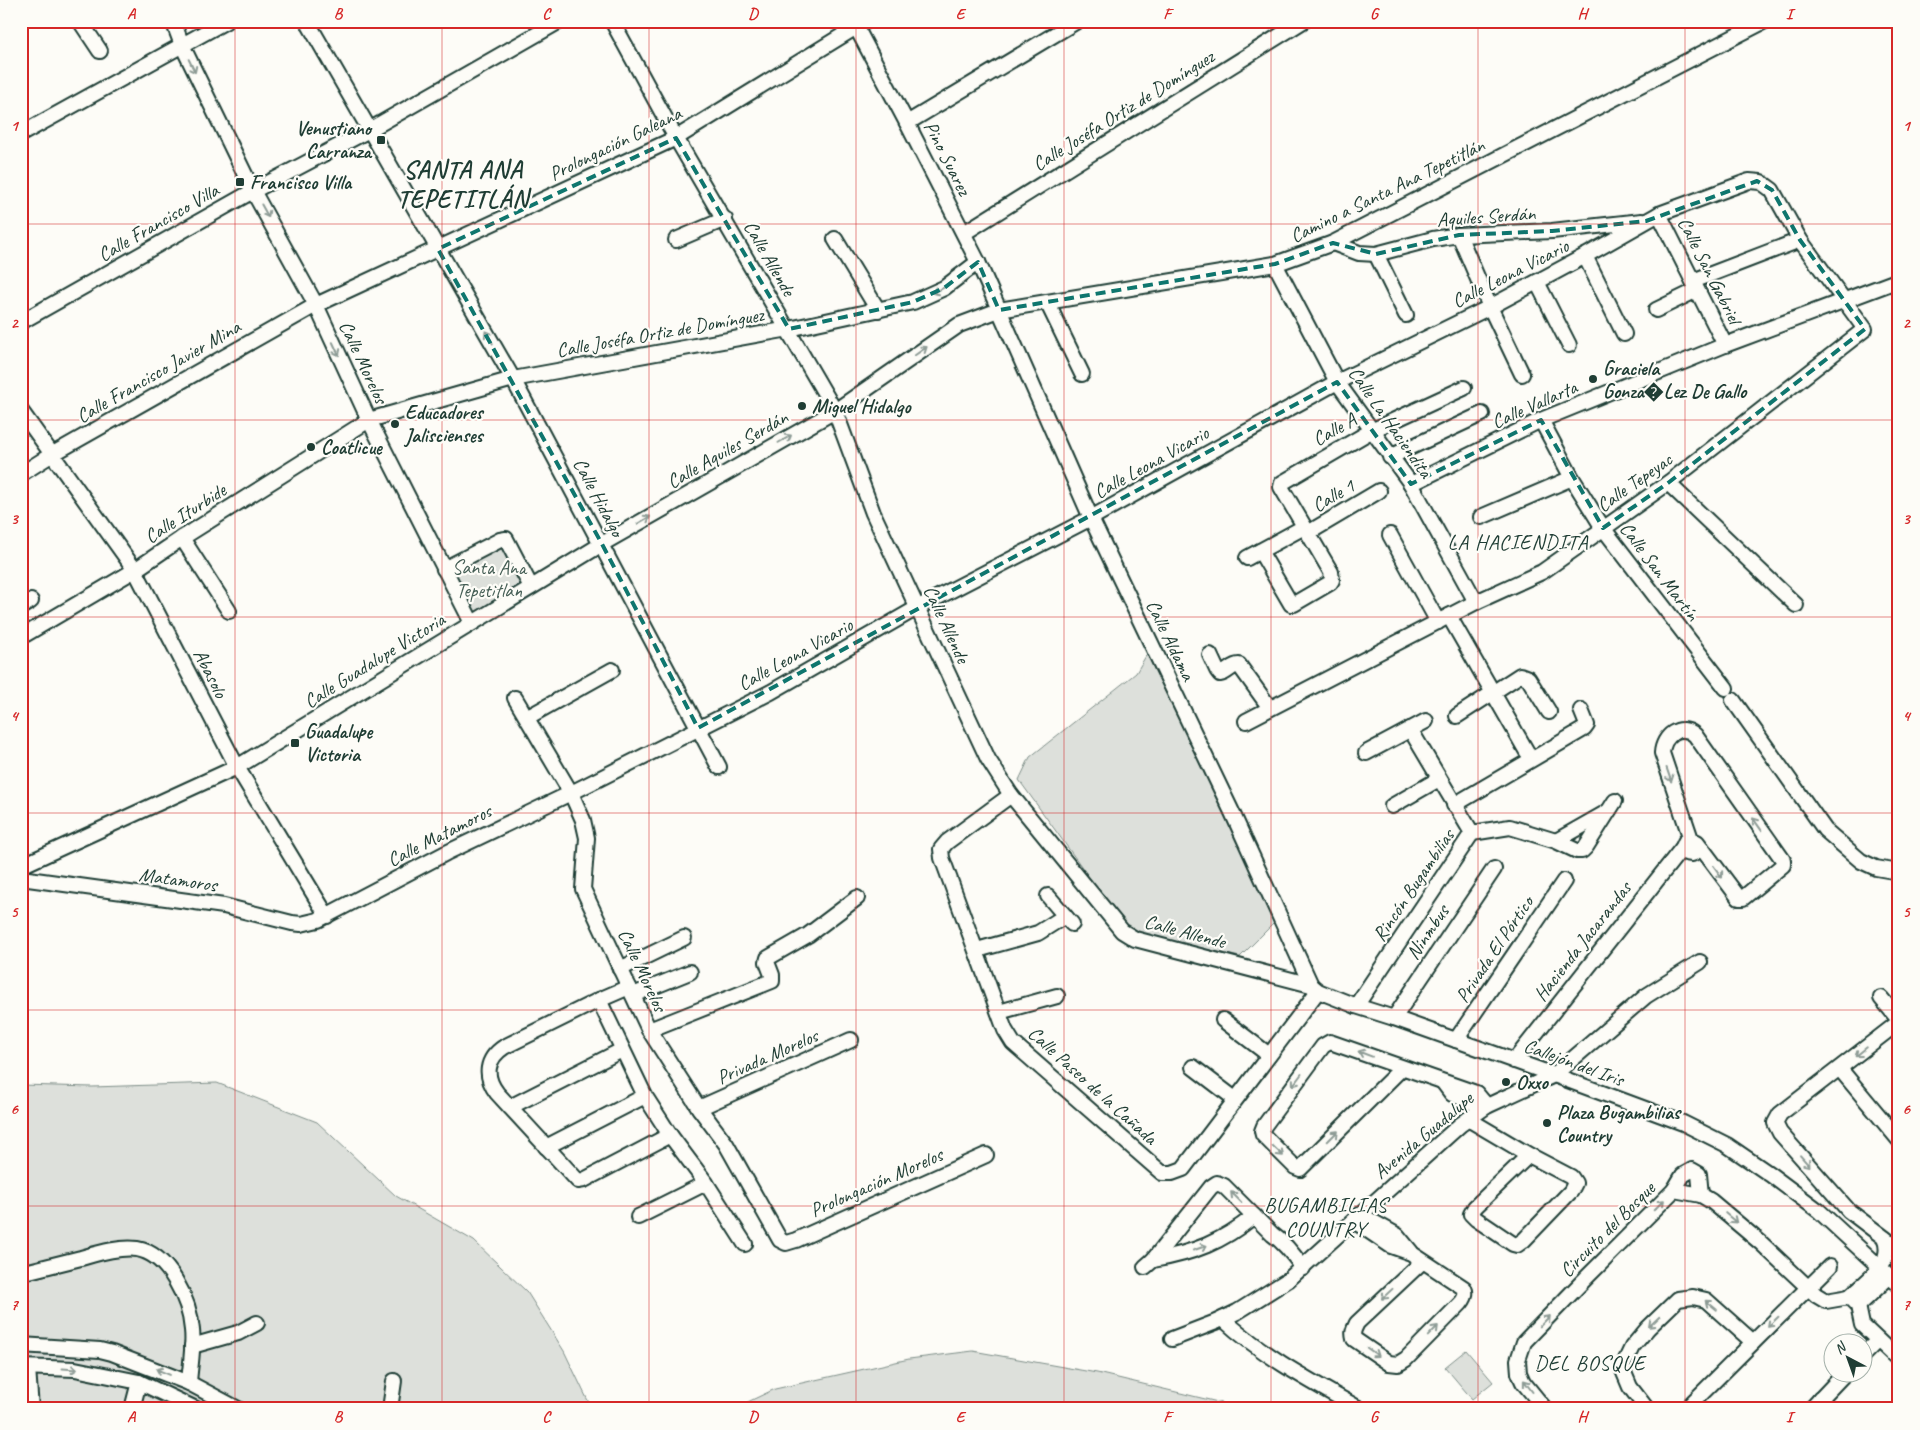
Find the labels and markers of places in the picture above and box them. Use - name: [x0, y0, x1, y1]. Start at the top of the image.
- place label: Venustiano Carranza: [296, 116, 373, 164]
- marker: Venustiano Carranza: [375, 134, 387, 146]
- place label: Francisco Villa: [250, 170, 353, 195]
- marker: Francisco Villa: [234, 176, 246, 188]
- place label: Graciela Gonza�Lez De Gallo: [1603, 356, 1748, 404]
- marker: Graciela Gonza�Lez De Gallo: [1587, 373, 1599, 385]
- place label: Miguel Hidalgo: [812, 394, 912, 419]
- place label: Educadores Jaliscienses: [403, 400, 485, 448]
- marker: Miguel Hidalgo: [796, 400, 808, 412]
- marker: Educadores Jaliscienses: [389, 418, 401, 430]
- place label: Coatlicue: [321, 435, 383, 460]
- marker: Coatlicue: [305, 441, 317, 453]
- place label: Guadalupe Victoria: [305, 719, 373, 767]
- marker: Guadalupe Victoria: [289, 737, 301, 749]
- place label: Oxxo: [1516, 1070, 1549, 1095]
- marker: Oxxo: [1500, 1076, 1512, 1088]
- place label: Plaza Bugambilias Country: [1557, 1100, 1682, 1148]
- marker: Plaza Bugambilias Country: [1541, 1117, 1553, 1129]

